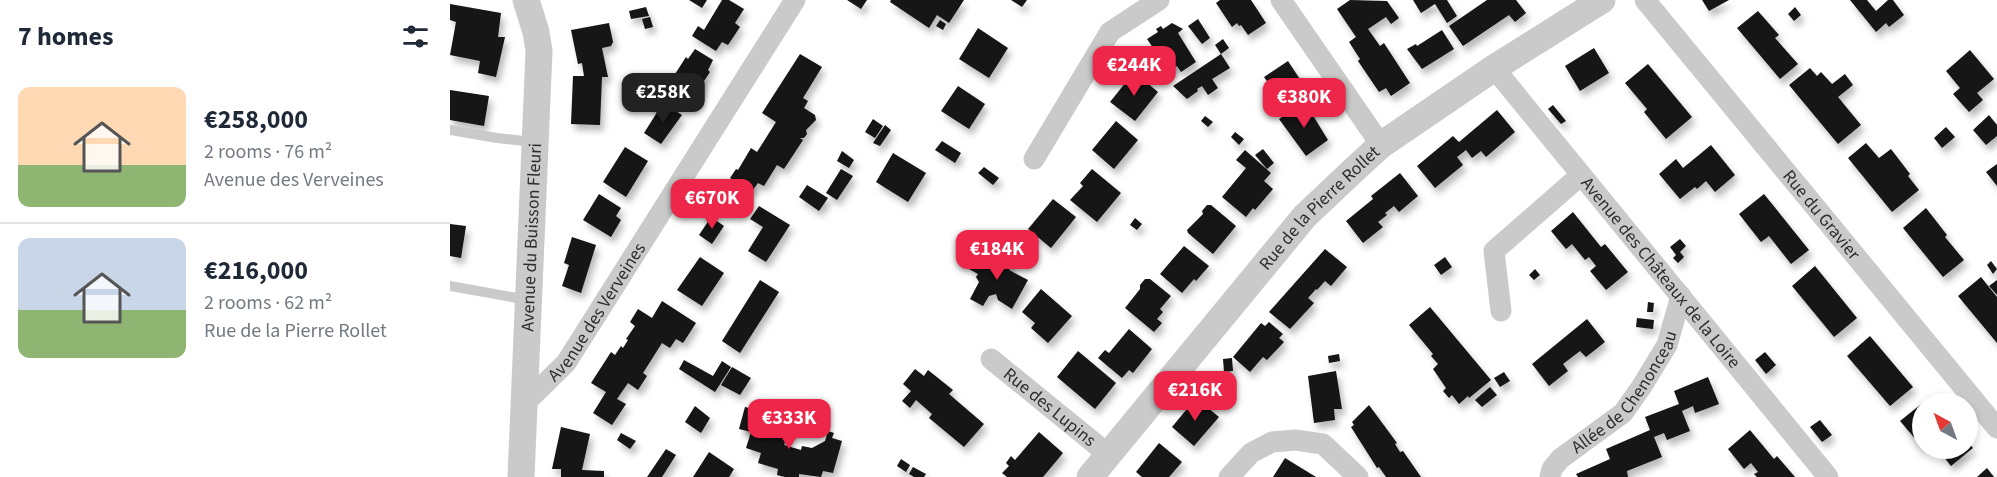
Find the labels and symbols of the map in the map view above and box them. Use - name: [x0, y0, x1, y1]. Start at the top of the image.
- pin: €244K: [1092, 46, 1176, 97]
- pin: €258K: [621, 73, 705, 124]
- pin: €380K: [1262, 78, 1346, 129]
- street label: Rue de la Pierre Rollet: [1253, 140, 1386, 276]
- street label: Avenue du Buisson Fleuri: [515, 142, 548, 332]
- street label: Rue du Gravier: [1777, 165, 1866, 266]
- street label: Avenue des Châteaux de la Loire: [1575, 172, 1746, 374]
- pin: €670K: [670, 179, 754, 230]
- pin: €184K: [955, 230, 1039, 281]
- street label: Avenue des Verveines: [542, 238, 652, 387]
- street label: Allée de Chenonceau: [1566, 328, 1683, 460]
- street label: Rue des Lupins: [998, 362, 1101, 453]
- pin: €216K: [1153, 371, 1237, 422]
- north arrow: [1912, 393, 1978, 459]
- pin: €333K: [747, 399, 831, 450]

